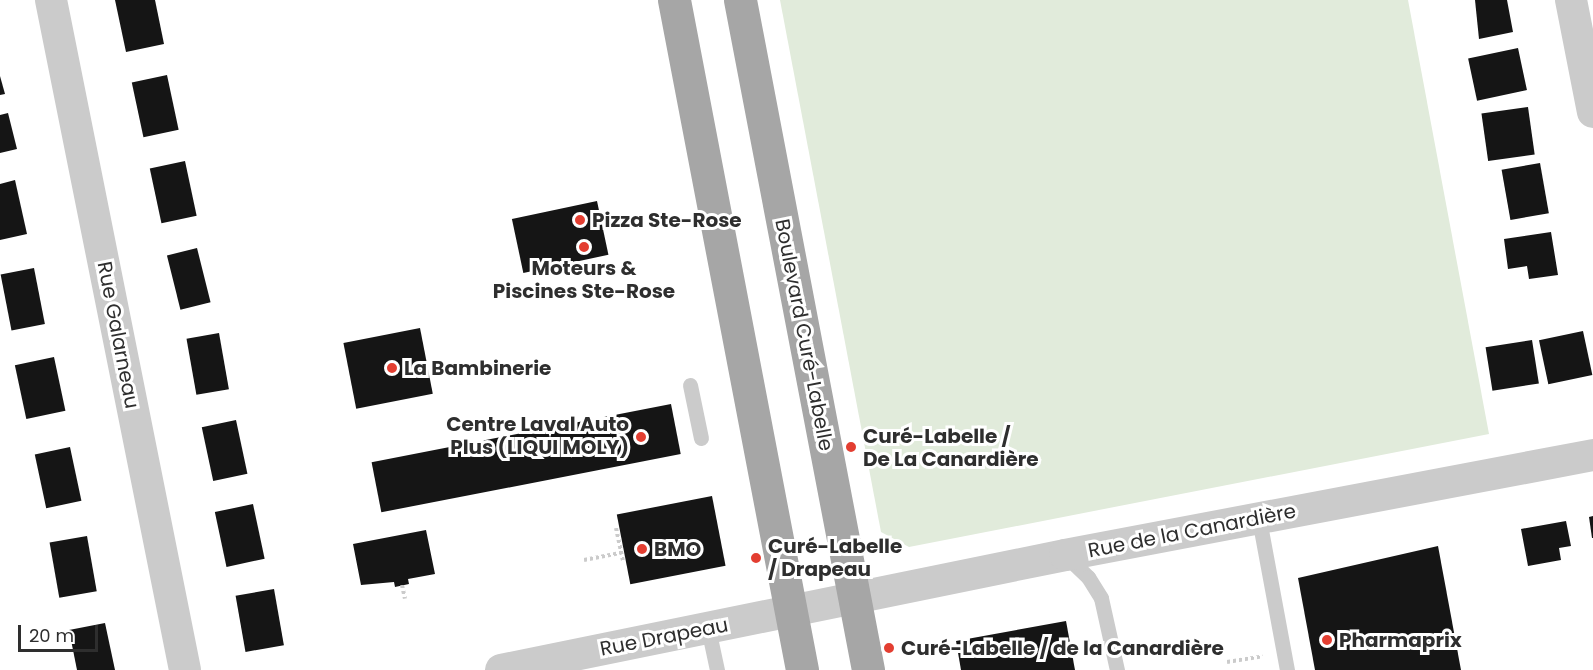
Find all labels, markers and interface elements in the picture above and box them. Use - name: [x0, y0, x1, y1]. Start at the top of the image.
- place label: Pizza Ste-Rose: [592, 208, 742, 232]
- marker: Pizza Ste-Rose: [573, 213, 587, 227]
- street label: Boulevard Curé-Labelle: [770, 217, 838, 453]
- marker: Moteurs & Piscines Ste-Rose: [577, 240, 591, 254]
- place label: Moteurs & Piscines Ste-Rose: [493, 256, 675, 303]
- street label: Rue Galarneau: [92, 259, 144, 411]
- place label: La Bambinerie: [404, 356, 551, 380]
- marker: La Bambinerie: [385, 361, 399, 375]
- place label: Centre Laval Auto Plus (LIQUI MOLY): [446, 413, 629, 460]
- place label: Curé-Labelle / De La Canardière: [863, 424, 1039, 471]
- marker: Centre Laval Auto Plus (LIQUI MOLY): [634, 430, 648, 444]
- marker: Curé-Labelle / De La Canardière: [844, 440, 858, 454]
- street label: Rue de la Canardière: [1086, 499, 1298, 563]
- place label: Curé-Labelle / Drapeau: [768, 534, 902, 581]
- place label: BMO: [654, 537, 701, 561]
- marker: BMO: [635, 542, 649, 556]
- marker: Curé-Labelle / Drapeau: [749, 551, 763, 565]
- scale bar: [21, 613, 100, 651]
- street label: Rue Drapeau: [598, 613, 730, 661]
- text: 20 m: [29, 623, 74, 648]
- place label: Pharmaprix: [1339, 628, 1462, 652]
- marker: Pharmaprix: [1320, 633, 1334, 647]
- place label: Curé-Labelle / de la Canardière: [901, 636, 1224, 660]
- marker: Curé-Labelle / de la Canardière: [882, 641, 896, 655]

